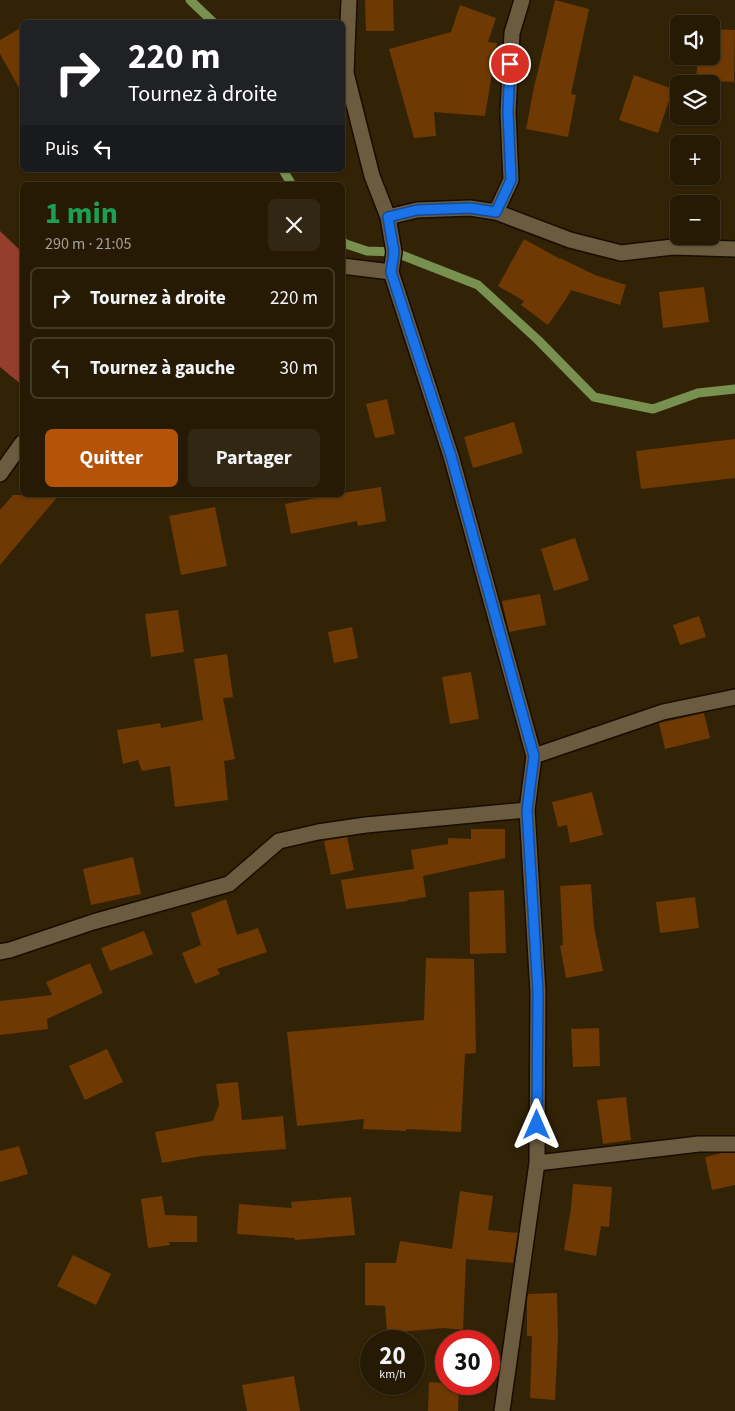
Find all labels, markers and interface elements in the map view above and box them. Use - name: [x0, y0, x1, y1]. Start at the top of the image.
- map controls: [670, 15, 720, 245]
- button: sound: [670, 15, 720, 65]
- text: 220 m: [128, 32, 220, 82]
- icon: right: [45, 40, 110, 105]
- pin: [489, 43, 531, 85]
- icon: arrive: [496, 50, 524, 78]
- button: layers: [670, 75, 720, 125]
- text: Tournez à droite: [128, 78, 277, 110]
- icon: left: [89, 135, 117, 163]
- button: +: [670, 135, 720, 185]
- text: Puis: [45, 136, 79, 163]
- text: 1 min: [45, 192, 118, 235]
- button: −: [670, 195, 720, 245]
- button: close: [268, 199, 320, 251]
- text: 290 m · 21:05: [45, 233, 132, 255]
- icon: right: [47, 284, 75, 312]
- text: Tournez à droite: [90, 285, 226, 312]
- text: 220 m: [270, 285, 318, 312]
- icon: left: [47, 354, 75, 382]
- text: Tournez à gauche: [90, 355, 235, 382]
- text: 30 m: [280, 355, 318, 382]
- button: Quitter: [45, 429, 178, 487]
- button: Partager: [188, 429, 320, 487]
- position arrow: [510, 1098, 562, 1150]
- speed limit sign: 30: [435, 1330, 500, 1395]
- text: 20: [379, 1338, 406, 1374]
- text: km/h: [379, 1366, 406, 1383]

